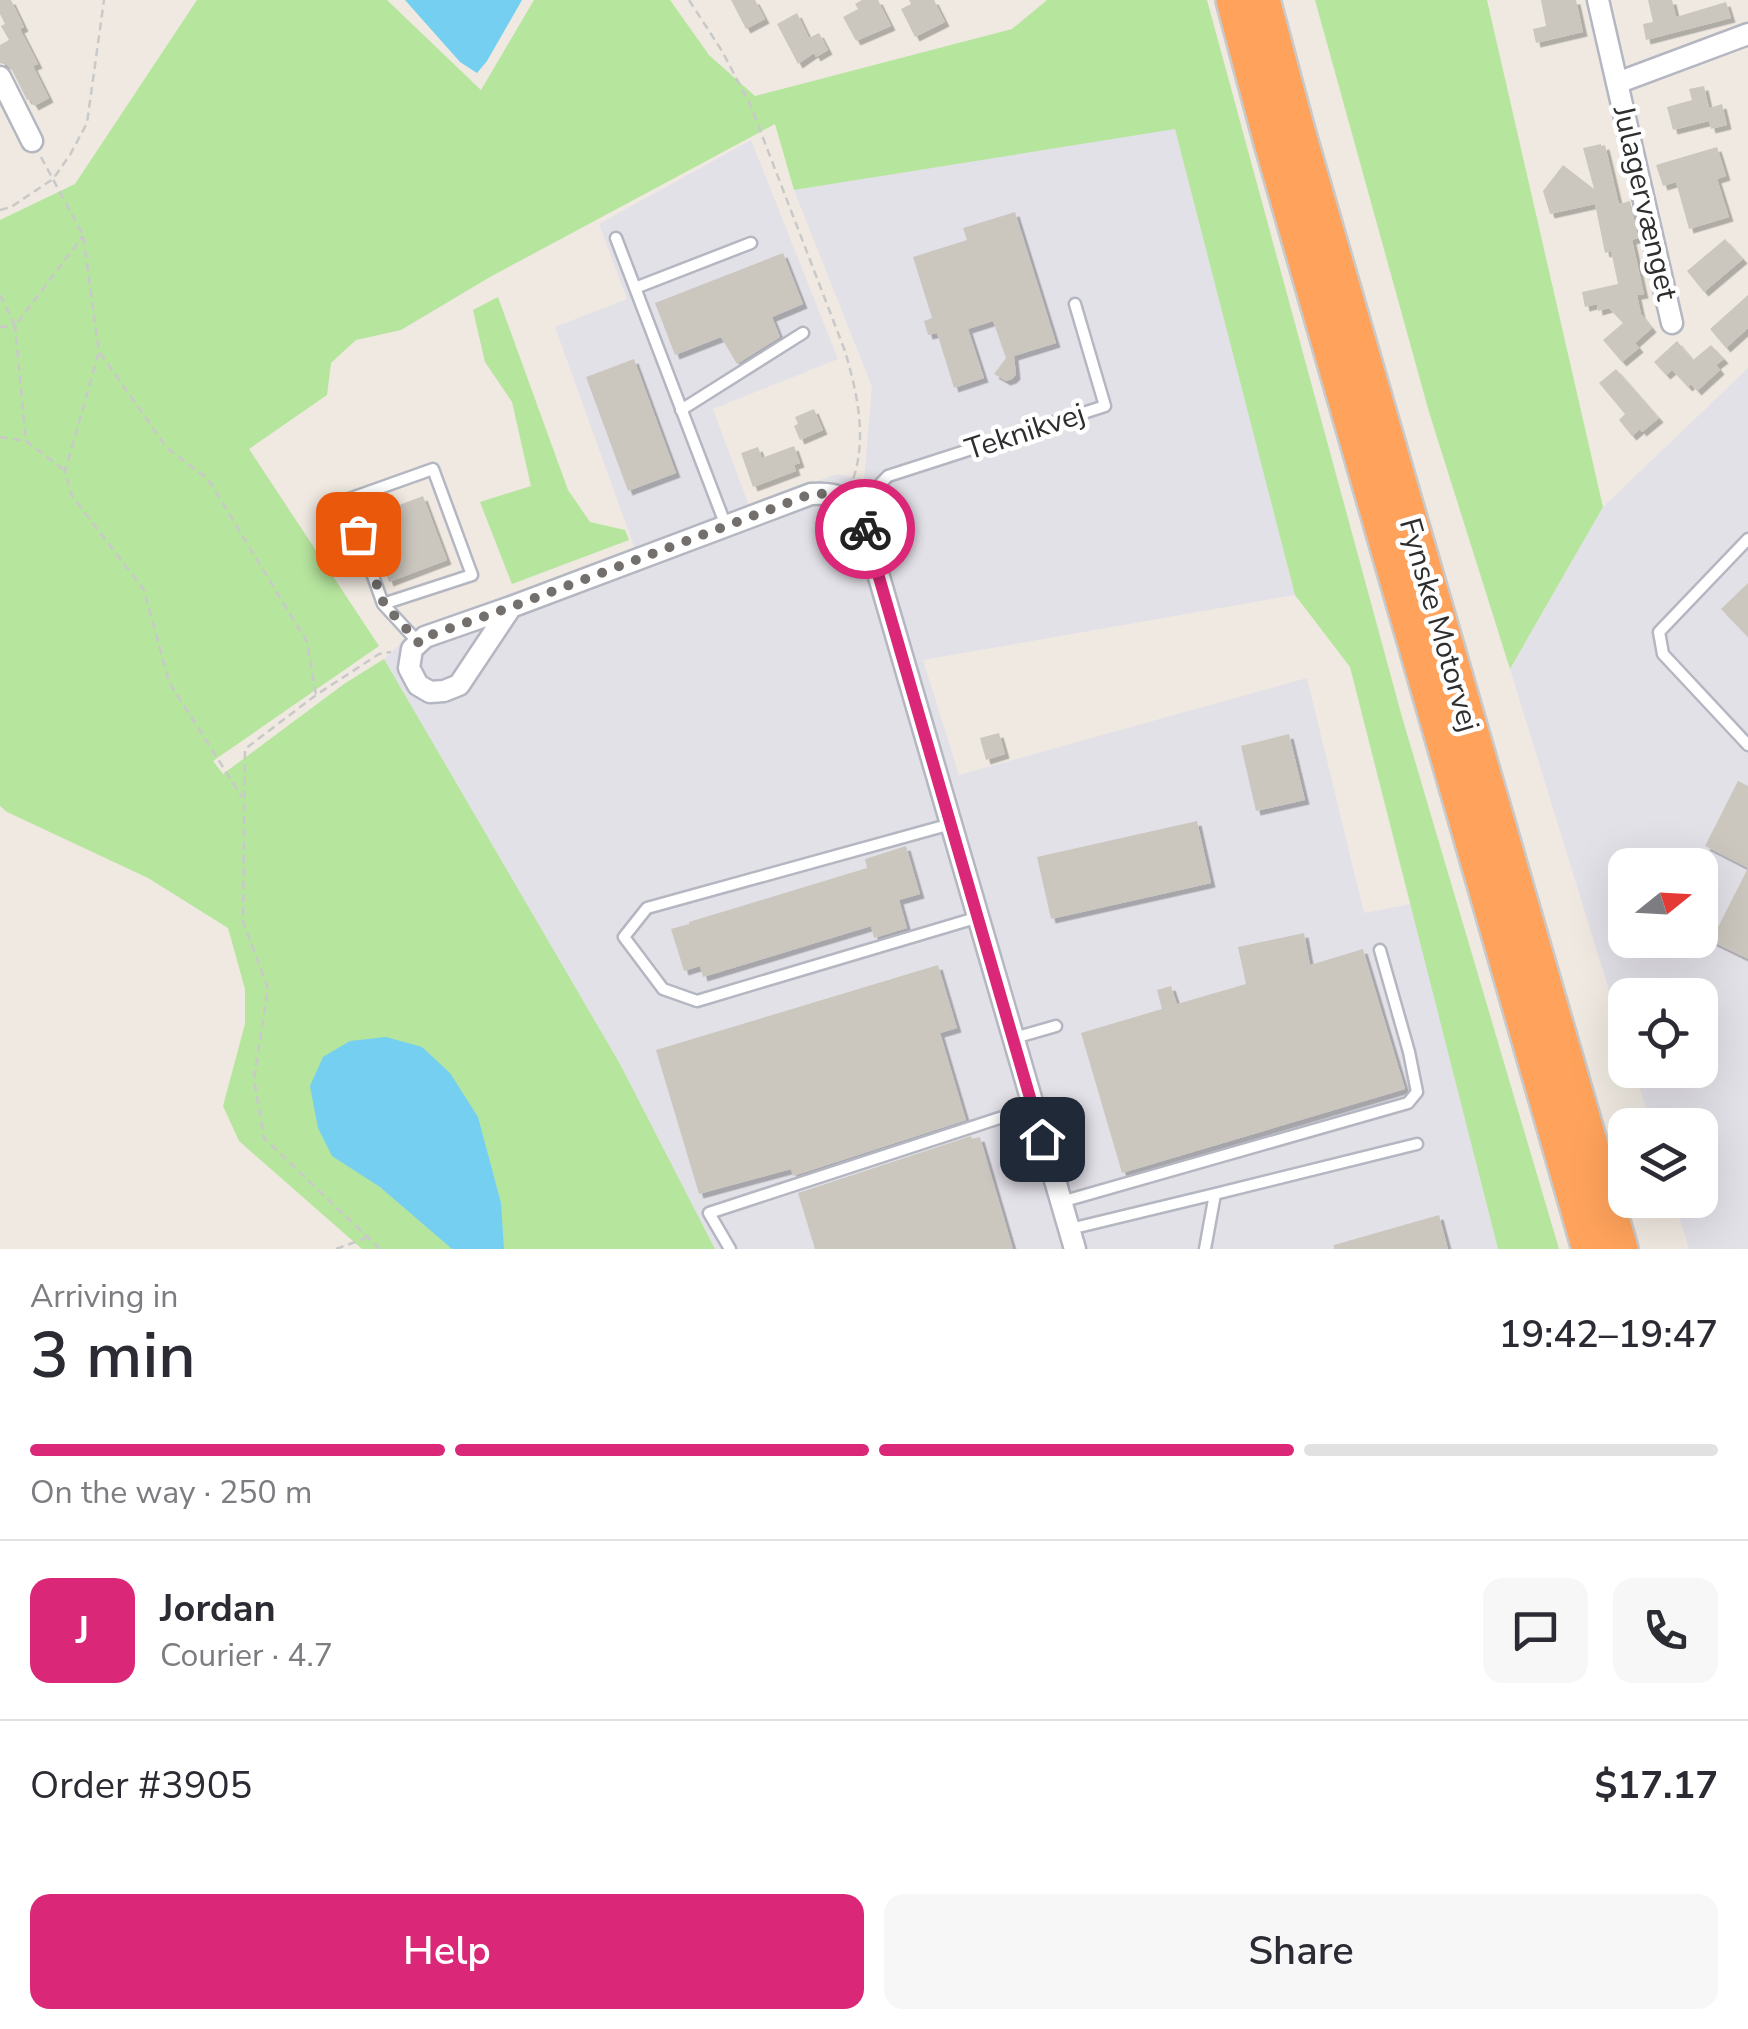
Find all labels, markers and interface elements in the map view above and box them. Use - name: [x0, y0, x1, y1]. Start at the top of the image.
- street label: Julagervænget: [1602, 101, 1687, 305]
- street label: Teknikvej: [960, 393, 1090, 471]
- courier: [815, 479, 915, 579]
- pin: [316, 492, 401, 577]
- icon: bike: [838, 502, 893, 557]
- icon: bag: [331, 507, 386, 562]
- street label: Fynske Motorvej: [1389, 513, 1489, 737]
- north arrow: [1608, 848, 1718, 958]
- map controls: [1608, 848, 1718, 1218]
- button: locate: [1608, 978, 1718, 1088]
- pin: [1000, 1097, 1085, 1182]
- button: layers: [1608, 1108, 1718, 1218]
- icon: home: [1015, 1112, 1070, 1167]
- text: Arriving in: [30, 1275, 178, 1318]
- text: 19:42–19:47: [1499, 1309, 1718, 1360]
- text: 3 min: [30, 1311, 196, 1400]
- text: On the way · 250 m: [30, 1471, 312, 1514]
- button: chat: [1483, 1578, 1588, 1683]
- button: phone: [1613, 1578, 1718, 1683]
- text: Jordan: [160, 1583, 276, 1634]
- text: J: [76, 1605, 89, 1656]
- text: Courier · 4.7: [160, 1634, 333, 1677]
- text: Order #3905: [30, 1760, 252, 1811]
- text: $17.17: [1595, 1760, 1718, 1811]
- button: Help: [30, 1894, 864, 2009]
- button: Share: [884, 1894, 1718, 2009]

